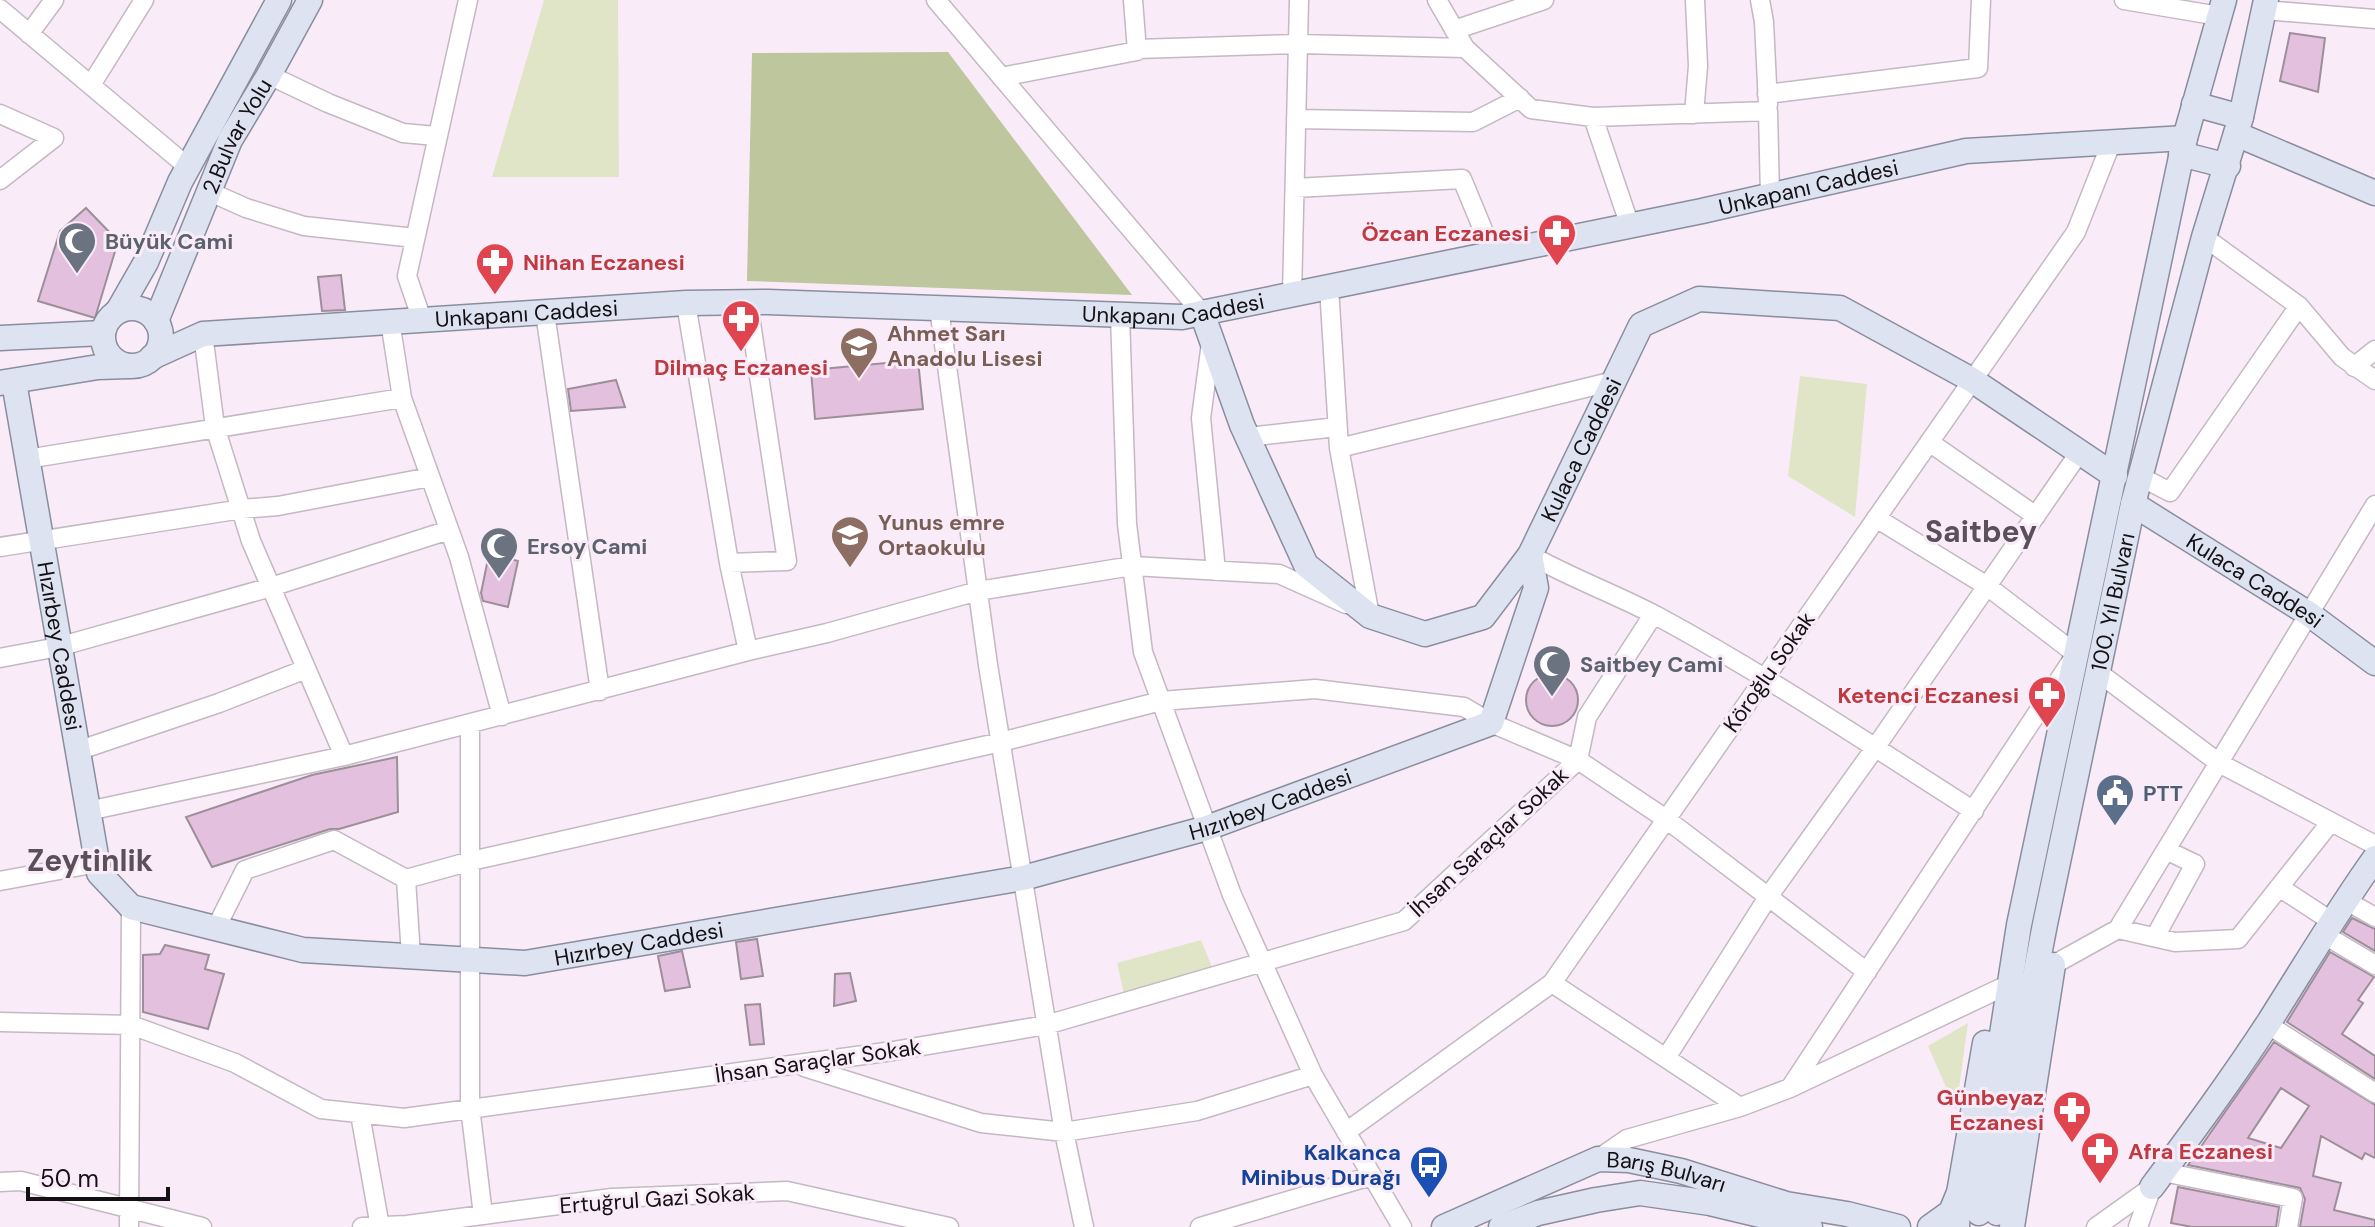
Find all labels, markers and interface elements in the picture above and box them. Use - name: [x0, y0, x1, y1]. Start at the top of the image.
- street label: 2.Bulvar Yolu: [195, 73, 278, 198]
- street label: Unkapanı Caddesi: [1716, 152, 1901, 221]
- pharmacy icon: Özcan Eczanesi: [1536, 212, 1578, 267]
- place label: Özcan Eczanesi: [1362, 219, 1529, 248]
- mosque icon: Büyük Cami: [56, 220, 98, 275]
- place label: Büyük Cami: [105, 227, 233, 256]
- pharmacy icon: Nihan Eczanesi: [474, 241, 516, 296]
- place label: Nihan Eczanesi: [523, 248, 685, 277]
- street label: Unkapanı Caddesi: [1082, 286, 1267, 331]
- street label: Unkapanı Caddesi: [434, 293, 619, 334]
- pharmacy icon: Dilmaç Eczanesi: [720, 298, 762, 353]
- place label: Ahmet Sarı Anadolu Lisesi: [887, 319, 1042, 373]
- school or university icon: Ahmet Sarı Anadolu Lisesi: [838, 325, 880, 380]
- place label: Dilmaç Eczanesi: [654, 353, 828, 382]
- street label: Kulaca Caddesi: [1534, 373, 1628, 526]
- place label: Yunus emre Ortaokulu: [878, 508, 1005, 562]
- district label: Saitbey: [1925, 512, 2037, 551]
- school or university icon: Yunus emre Ortaokulu: [829, 514, 871, 569]
- mosque icon: Ersoy Cami: [478, 525, 520, 580]
- street label: Kulaca Caddesi: [2181, 527, 2329, 634]
- street label: 100. Yıl Bulvarı: [2084, 530, 2141, 674]
- place label: Ersoy Cami: [527, 532, 647, 561]
- street label: Hızırbey Caddesi: [31, 559, 89, 733]
- street label: Köroğlu Sokak: [1717, 606, 1821, 738]
- mosque icon: Saitbey Cami: [1531, 643, 1573, 698]
- place label: Saitbey Cami: [1580, 650, 1723, 679]
- pharmacy icon: Ketenci Eczanesi: [2026, 674, 2068, 729]
- place label: Ketenci Eczanesi: [1837, 681, 2019, 710]
- street label: Hızırbey Caddesi: [1186, 761, 1356, 847]
- street label: İhsan Saraçlar Sokak: [1403, 761, 1575, 923]
- public building icon: PTT: [2094, 772, 2136, 827]
- place label: PTT: [2143, 779, 2183, 808]
- district label: Zeytinlik: [27, 841, 153, 880]
- street label: Hızırbey Caddesi: [552, 915, 725, 972]
- street label: İhsan Saraçlar Sokak: [713, 1032, 923, 1090]
- place label: Günbeyaz Eczanesi: [1937, 1083, 2044, 1137]
- pharmacy icon: Günbeyaz Eczanesi: [2051, 1089, 2093, 1144]
- pharmacy icon: Afra Eczanesi: [2079, 1130, 2121, 1185]
- place label: Afra Eczanesi: [2128, 1137, 2273, 1166]
- place label: Kalkanca Minibus Durağı: [1241, 1138, 1401, 1192]
- bus stop icon: Kalkanca Minibus Durağı: [1408, 1144, 1450, 1199]
- street label: Barış Bulvarı: [1606, 1145, 1730, 1199]
- scale bar: [28, 1151, 168, 1201]
- text: 50 m: [40, 1163, 99, 1194]
- street label: Ertuğrul Gazi Sokak: [559, 1178, 755, 1220]

